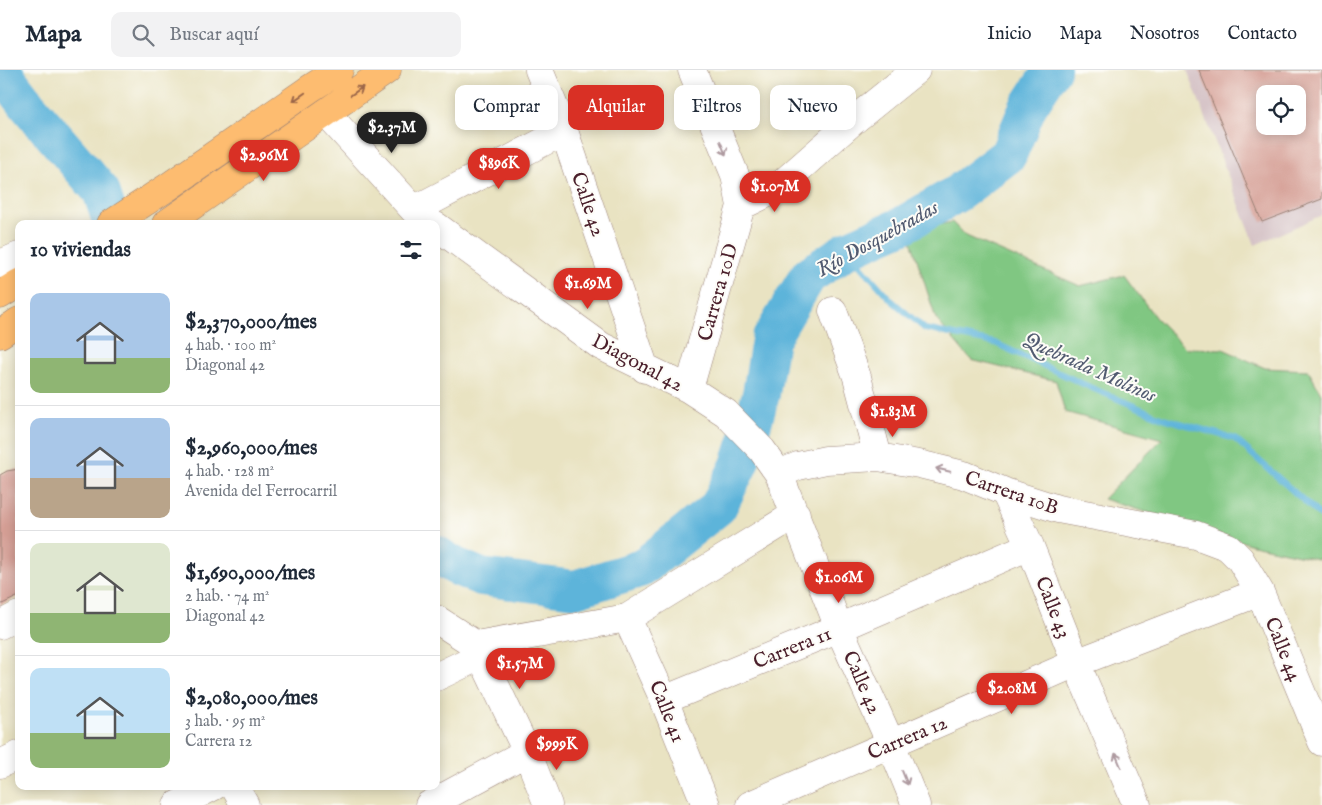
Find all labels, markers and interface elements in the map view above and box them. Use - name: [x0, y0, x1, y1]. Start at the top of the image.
- search box: [111, 12, 461, 57]
- text: Mapa: [25, 19, 81, 50]
- icon: search: [129, 21, 157, 49]
- text: Buscar aquí: [169, 23, 258, 47]
- text: Inicio: [987, 23, 1032, 46]
- text: Mapa: [1060, 23, 1102, 46]
- text: Nosotros: [1130, 23, 1199, 46]
- text: Contacto: [1227, 23, 1297, 46]
- chip: Comprar: [455, 85, 558, 130]
- chip: Alquilar: [568, 85, 664, 130]
- chip: Filtros: [674, 85, 760, 130]
- chip: Nuevo: [770, 85, 856, 130]
- map controls: [1256, 85, 1306, 135]
- button: locate: [1256, 85, 1306, 135]
- one-way arrow: [350, 86, 364, 96]
- one-way arrow: [292, 92, 306, 102]
- pin: $2.37M: [351, 112, 433, 154]
- text: $2.37M: [368, 118, 416, 138]
- pin: $2.96M: [223, 140, 305, 182]
- one-way arrow: [720, 140, 729, 155]
- text: $2.96M: [240, 146, 288, 166]
- pin: $896K: [464, 148, 534, 190]
- text: $896K: [479, 154, 519, 174]
- street label: Calle 42: [565, 169, 610, 240]
- pin: $1.07M: [734, 170, 816, 213]
- text: $1.07M: [751, 177, 799, 197]
- water label: Río Dosquebradas: [812, 194, 944, 284]
- icon: filters: [397, 236, 425, 264]
- text: 10 viviendas: [30, 237, 131, 264]
- street label: Carrera 10D: [693, 241, 744, 344]
- pin: $1.69M: [547, 268, 629, 310]
- text: $1.69M: [564, 274, 612, 294]
- text: $2,370,000/mes: [185, 309, 317, 336]
- icon: home: [70, 313, 130, 373]
- water label: Quebrada Molinos: [1019, 327, 1161, 410]
- street label: Diagonal 42: [587, 329, 687, 398]
- text: 4 hab. · 100 m²: [185, 336, 276, 356]
- text: Diagonal 42: [185, 356, 265, 376]
- pin: $1.83M: [852, 396, 934, 438]
- text: $1.83M: [870, 402, 916, 422]
- text: $2,960,000/mes: [185, 435, 317, 462]
- icon: home: [70, 438, 130, 498]
- text: 4 hab. · 128 m²: [185, 462, 274, 482]
- one-way arrow: [936, 465, 952, 474]
- street label: Carrera 10B: [961, 466, 1062, 521]
- text: Avenida del Ferrocarril: [185, 482, 337, 502]
- text: $1,690,000/mes: [185, 560, 315, 587]
- pin: $1.06M: [798, 562, 880, 604]
- icon: home: [70, 563, 130, 623]
- text: $1.06M: [815, 568, 863, 588]
- street label: Calle 43: [1029, 573, 1076, 642]
- text: 2 hab. · 74 m²: [185, 587, 270, 607]
- text: Diagonal 42: [185, 607, 265, 627]
- street label: Calle 44: [1258, 614, 1307, 685]
- street label: Carrera 11: [750, 621, 835, 675]
- street label: Calle 42: [837, 647, 887, 718]
- pin: $1.57M: [479, 648, 561, 690]
- text: $1.57M: [497, 654, 543, 674]
- pin: $2.08M: [971, 672, 1053, 715]
- street label: Calle 41: [643, 677, 690, 746]
- text: $2.08M: [988, 679, 1036, 699]
- text: $2,080,000/mes: [185, 685, 318, 712]
- icon: home: [70, 688, 130, 748]
- street label: Carrera 12: [864, 710, 951, 766]
- text: 3 hab. · 95 m²: [185, 712, 266, 732]
- pin: $999K: [522, 728, 592, 771]
- text: Carrera 12: [185, 732, 252, 752]
- text: $999K: [536, 735, 578, 755]
- one-way arrow: [1113, 753, 1122, 768]
- one-way arrow: [900, 770, 910, 785]

